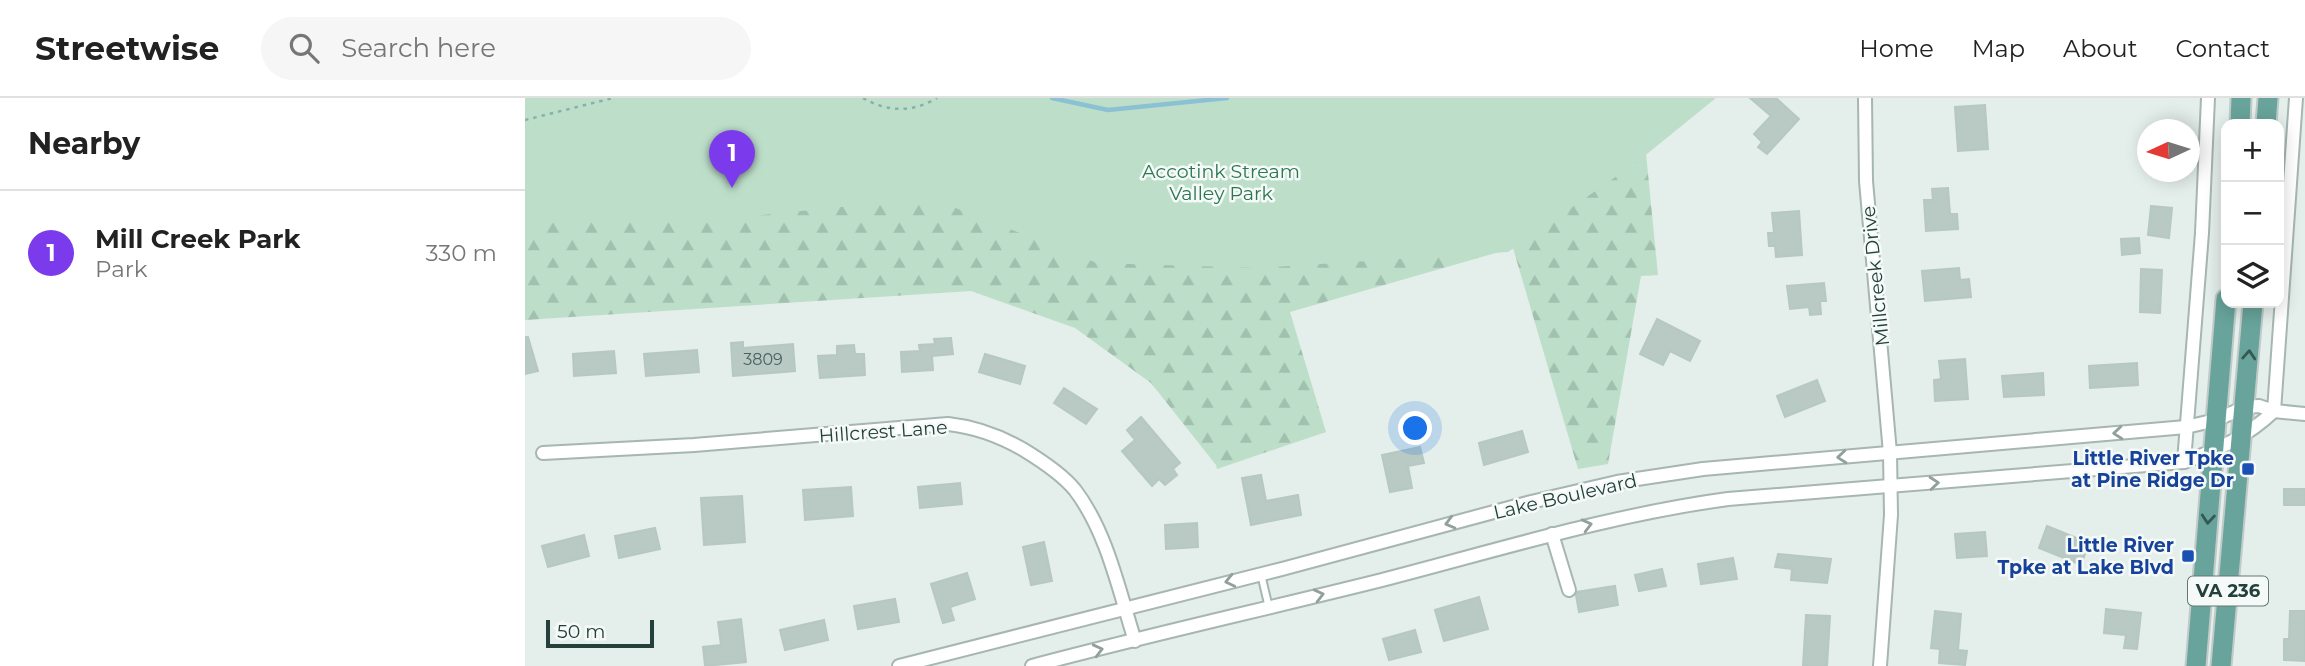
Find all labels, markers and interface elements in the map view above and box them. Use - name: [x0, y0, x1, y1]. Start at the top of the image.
- search box: [261, 17, 751, 80]
- text: Streetwise: [35, 28, 219, 68]
- icon: search: [285, 29, 323, 67]
- text: Search here: [341, 32, 496, 64]
- text: Home: [1859, 34, 1934, 63]
- text: Map: [1972, 34, 2025, 63]
- text: About: [2063, 34, 2137, 63]
- text: Contact: [2175, 34, 2270, 63]
- north arrow: [2137, 119, 2200, 182]
- map controls: [2221, 119, 2284, 308]
- button: +: [2221, 119, 2284, 182]
- text: Nearby: [28, 125, 140, 162]
- pin: 1: [709, 130, 755, 188]
- park label: Accotink Stream Valley Park: [1142, 160, 1300, 205]
- button: −: [2221, 182, 2284, 245]
- street label: Millcreek Drive: [1857, 205, 1894, 347]
- text: Mill Creek Park: [95, 223, 301, 255]
- text: 1: [46, 239, 56, 267]
- text: 330 m: [426, 239, 497, 267]
- button: layers: [2221, 245, 2284, 308]
- text: Park: [95, 255, 148, 283]
- one-way arrow: [2241, 349, 2256, 360]
- house number: 3809: [743, 350, 783, 369]
- your location: [1398, 411, 1432, 445]
- street label: Hillcrest Lane: [818, 416, 948, 447]
- one-way arrow: [2112, 425, 2123, 440]
- place label: Little River Tpke at Pine Ridge Dr: [2071, 447, 2234, 492]
- one-way arrow: [1837, 450, 1848, 465]
- marker: Little River Tpke at Pine Ridge Dr: [2240, 461, 2256, 477]
- street label: Lake Boulevard: [1491, 469, 1639, 524]
- one-way arrow: [1928, 475, 1939, 490]
- one-way arrow: [2201, 513, 2216, 525]
- one-way arrow: [1444, 515, 1456, 529]
- one-way arrow: [1581, 519, 1593, 533]
- place label: Little River Tpke at Lake Blvd: [1998, 534, 2174, 579]
- marker: Little River Tpke at Lake Blvd: [2180, 548, 2196, 564]
- one-way arrow: [1224, 573, 1236, 587]
- road number: VA 236: [2188, 576, 2268, 606]
- one-way arrow: [1313, 589, 1325, 603]
- scale bar: [546, 617, 655, 649]
- text: 50 m: [557, 620, 605, 643]
- one-way arrow: [1092, 644, 1104, 658]

